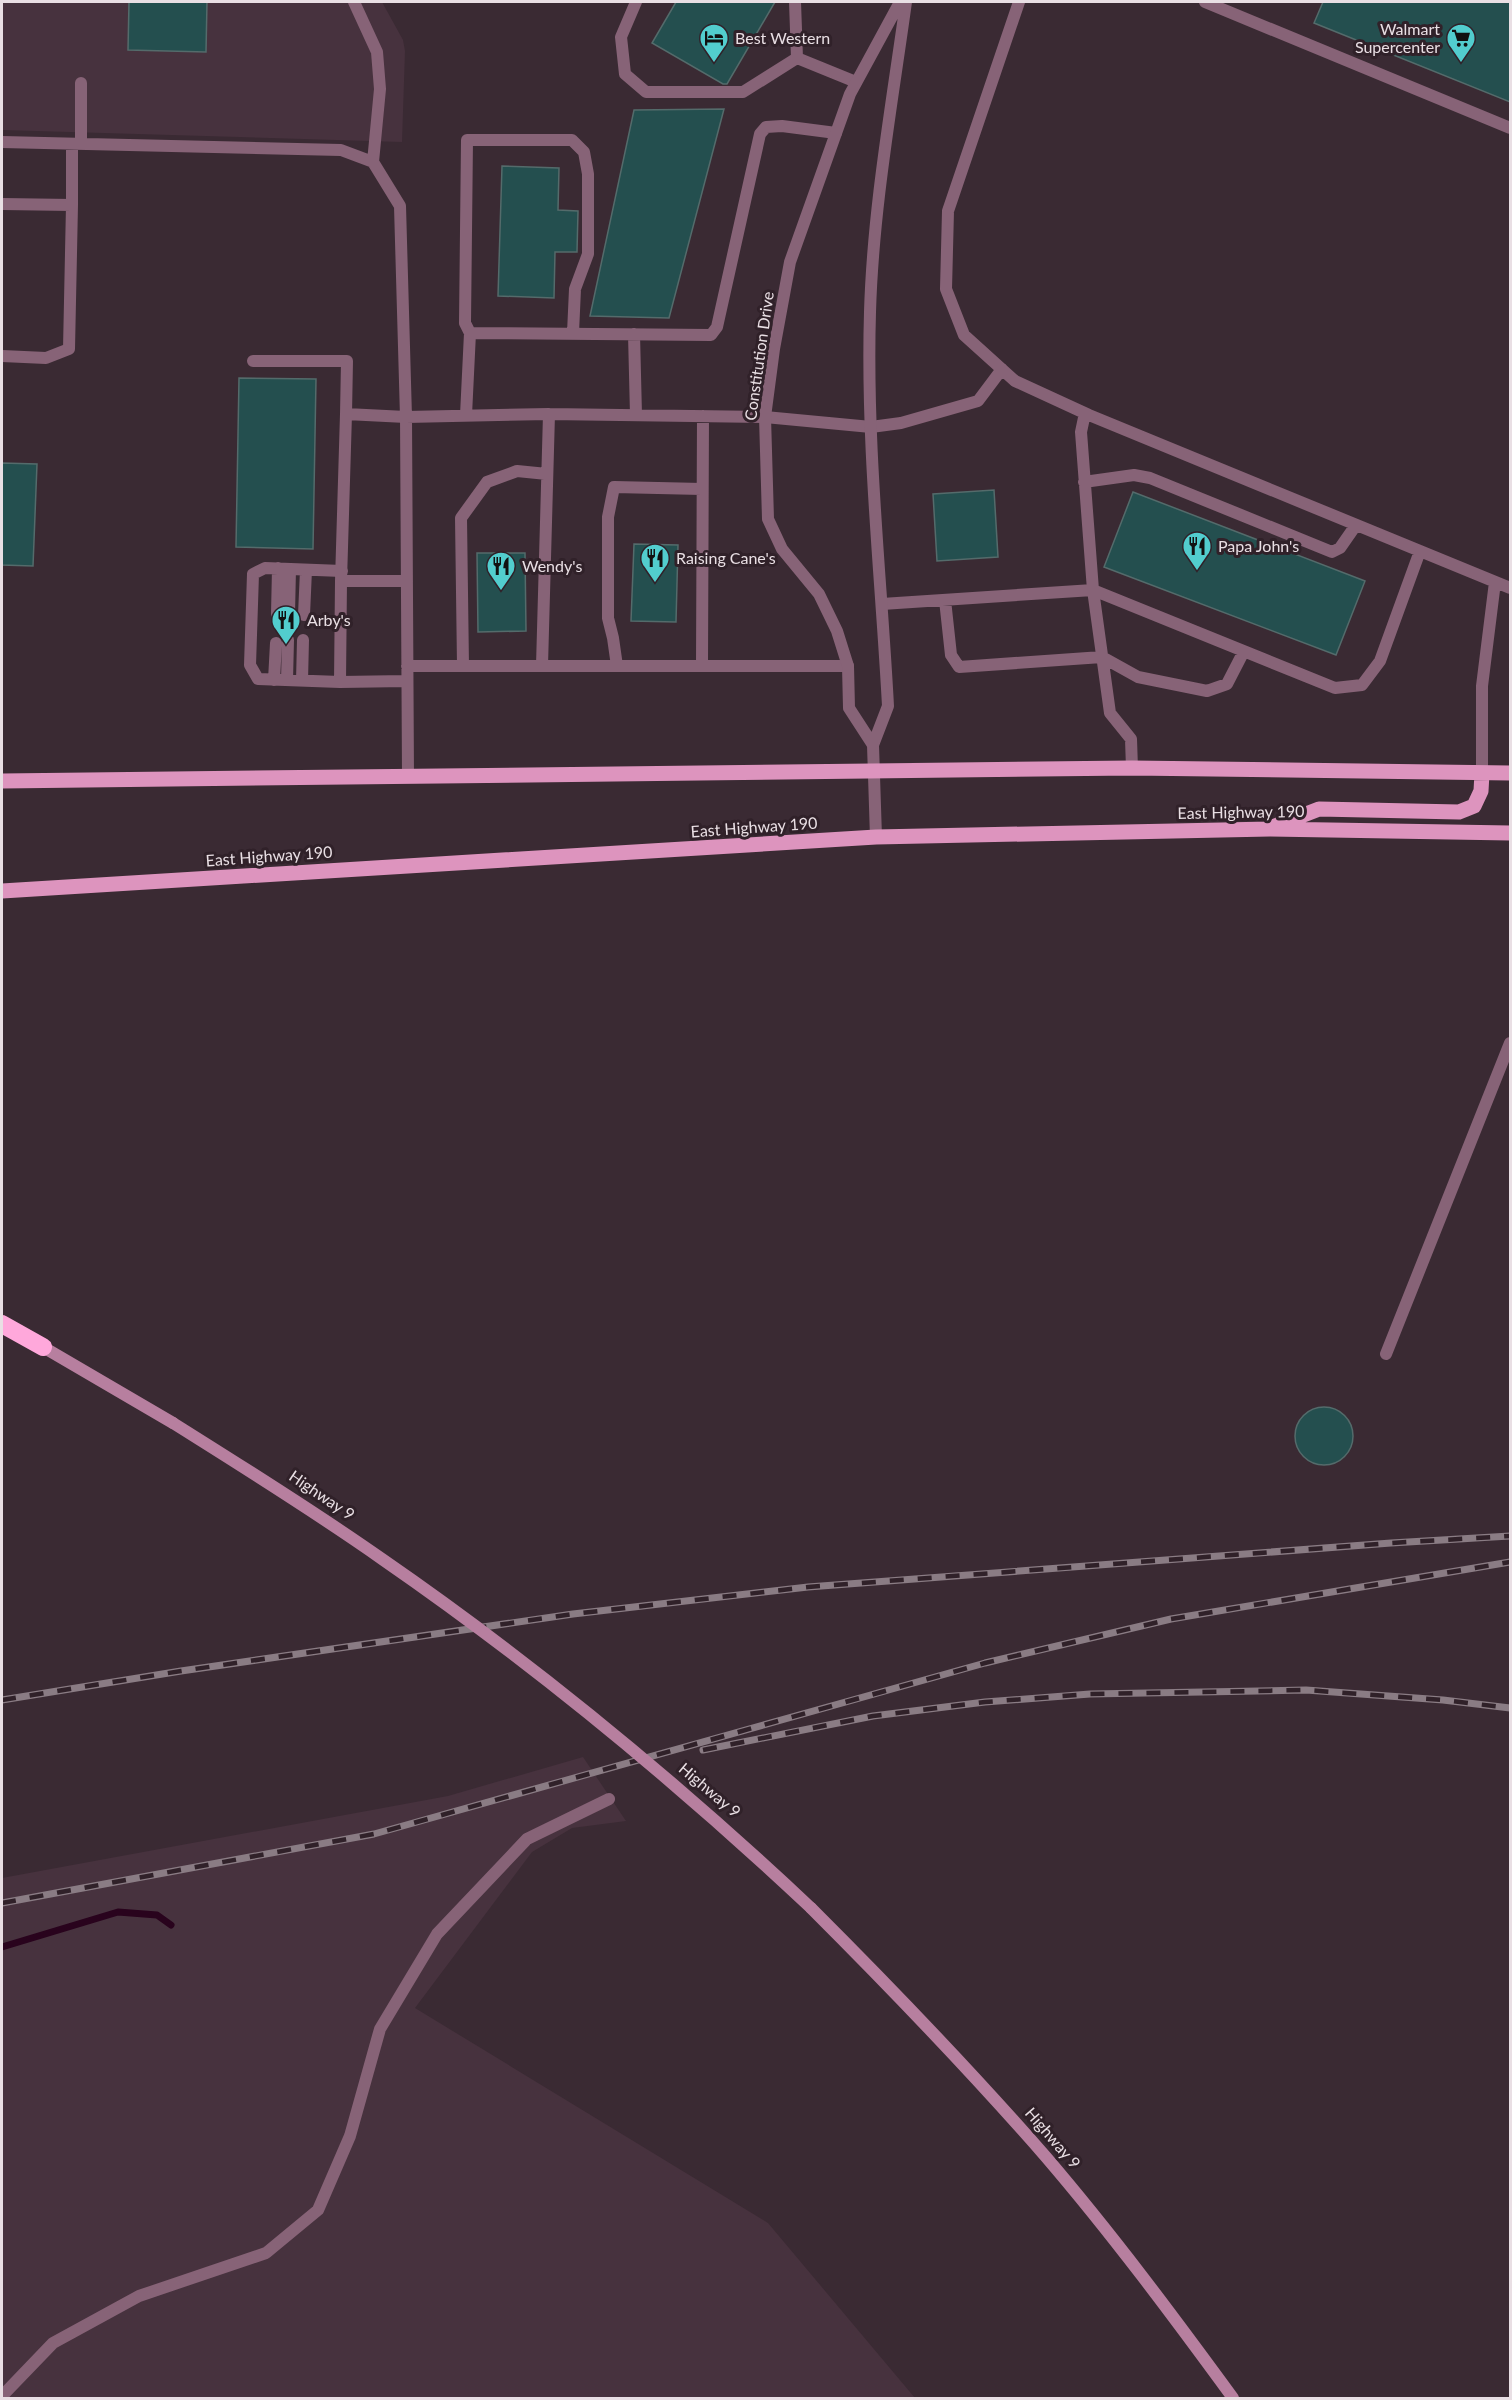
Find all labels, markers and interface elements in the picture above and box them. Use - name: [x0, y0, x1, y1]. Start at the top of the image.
- place label: Walmart Supercenter: [1355, 19, 1440, 56]
- hotel icon: Best Western: [698, 22, 730, 64]
- supermarket icon: Walmart Supercenter: [1445, 22, 1477, 64]
- place label: Best Western: [735, 28, 830, 47]
- street label: Constitution Drive: [740, 290, 777, 422]
- restaurant icon: Papa John's: [1181, 530, 1213, 572]
- place label: Papa John's: [1218, 536, 1299, 555]
- restaurant icon: Raising Cane's: [639, 542, 671, 584]
- place label: Raising Cane's: [676, 548, 776, 567]
- restaurant icon: Wendy's: [485, 550, 517, 592]
- place label: Wendy's: [522, 556, 582, 575]
- restaurant icon: Arby's: [270, 604, 302, 646]
- place label: Arby's: [307, 610, 351, 629]
- street label: East Highway 190: [1177, 801, 1305, 822]
- street label: East Highway 190: [690, 813, 818, 840]
- street label: East Highway 190: [205, 842, 333, 869]
- street label: Highway 9: [286, 1466, 359, 1523]
- street label: Highway 9: [676, 1758, 745, 1821]
- street label: Highway 9: [1022, 2103, 1085, 2172]

